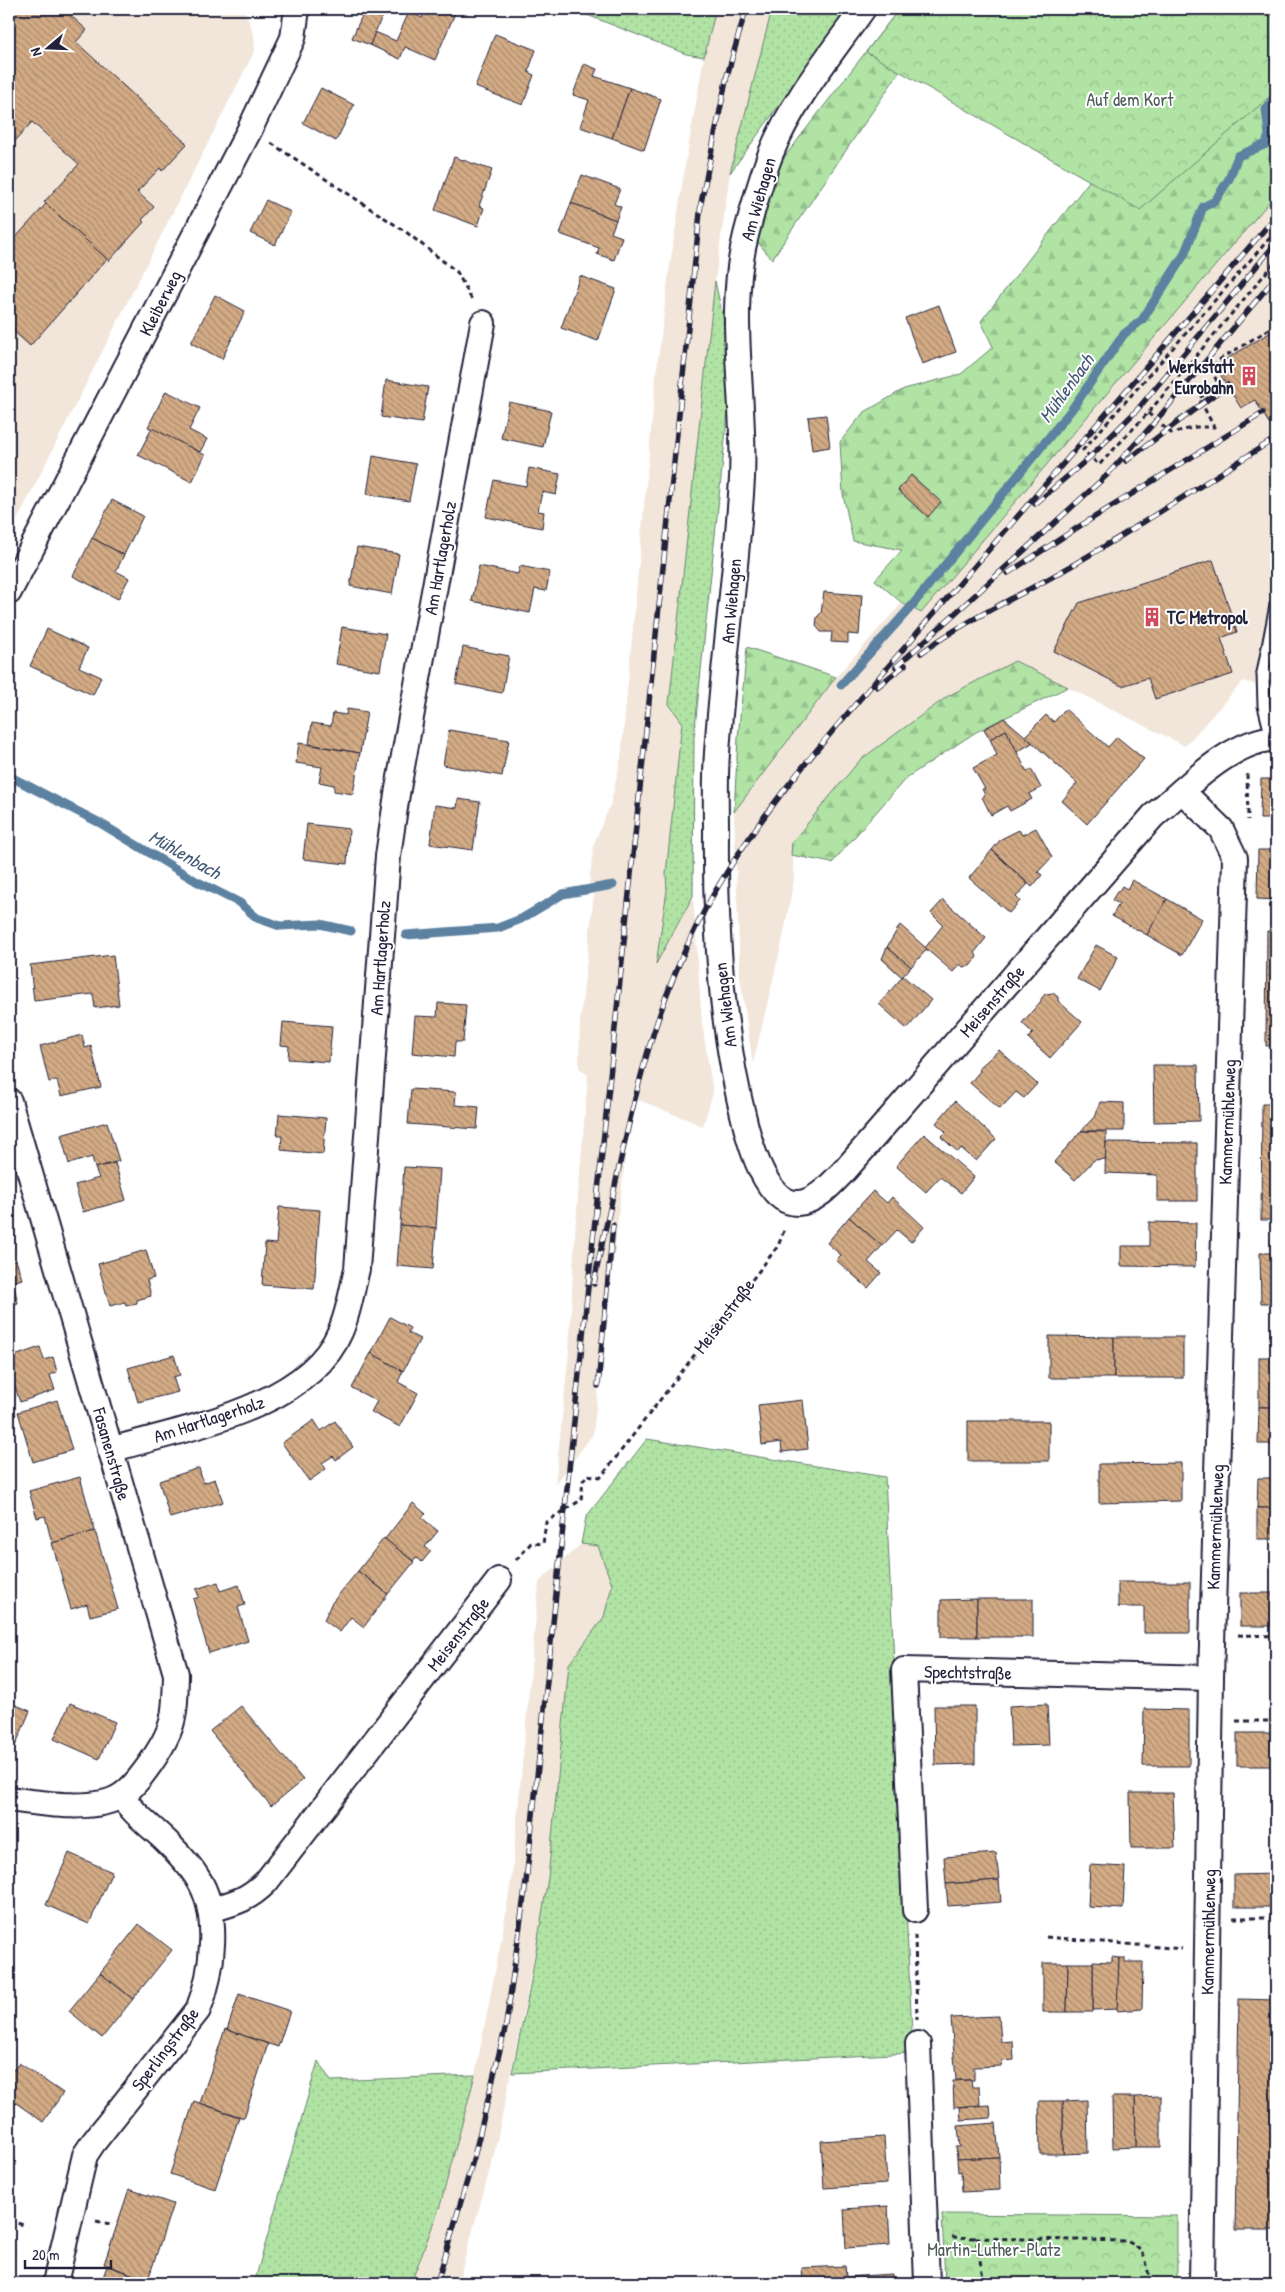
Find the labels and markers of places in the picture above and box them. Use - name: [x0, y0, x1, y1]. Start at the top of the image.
- place label: Werkstatt Eurobahn: [1169, 354, 1235, 400]
- building icon: Werkstatt Eurobahn: [1238, 365, 1260, 387]
- place label: TC Metropol: [1166, 605, 1249, 631]
- building icon: TC Metropol: [1141, 606, 1163, 628]

